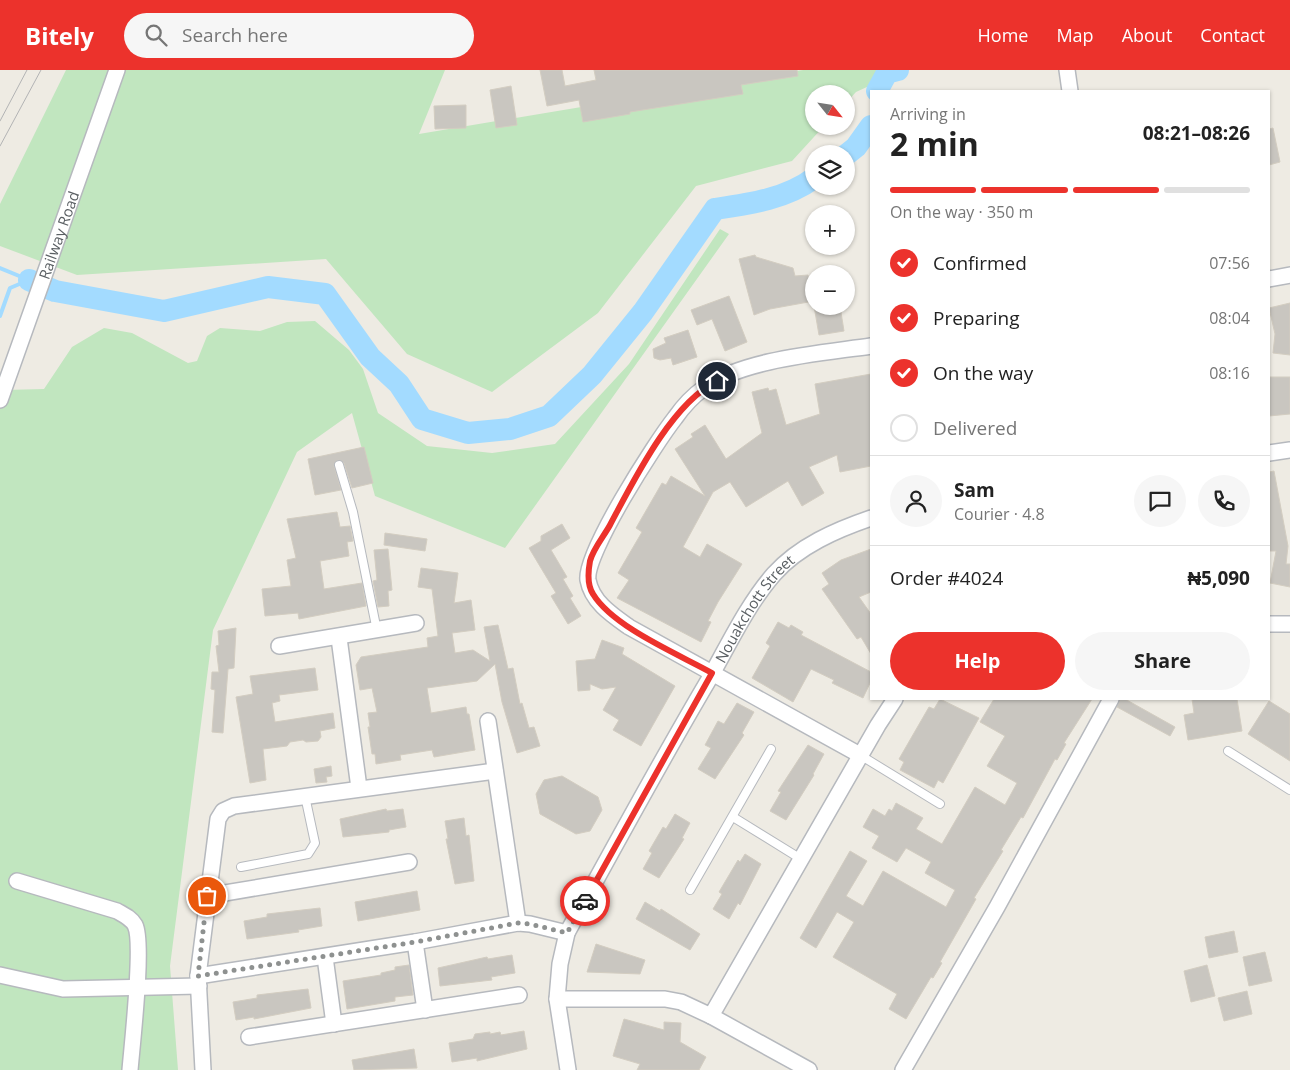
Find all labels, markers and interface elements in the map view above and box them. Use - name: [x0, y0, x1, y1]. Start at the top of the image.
- search box: [124, 13, 474, 58]
- text: Bitely: [25, 19, 94, 52]
- icon: search: [142, 21, 170, 49]
- text: Search here: [182, 22, 288, 48]
- text: Home: [978, 23, 1028, 47]
- text: Map: [1056, 23, 1094, 47]
- text: About: [1122, 23, 1172, 47]
- text: Contact: [1200, 23, 1265, 47]
- north arrow: [805, 85, 855, 135]
- map controls: [805, 85, 855, 315]
- text: Arriving in: [890, 103, 966, 125]
- text: 08:21–08:26: [1143, 120, 1250, 146]
- text: 2 min: [890, 122, 979, 165]
- button: layers: [805, 145, 855, 195]
- street label: Railway Road: [34, 188, 83, 282]
- text: On the way · 350 m: [890, 201, 1033, 223]
- button: +: [805, 205, 855, 255]
- icon: check: [890, 249, 918, 277]
- text: Confirmed: [933, 250, 1027, 276]
- text: 07:56: [1209, 252, 1250, 274]
- button: −: [805, 265, 855, 315]
- icon: check: [890, 304, 918, 332]
- text: Preparing: [933, 305, 1020, 331]
- text: 08:04: [1209, 307, 1250, 329]
- icon: check: [890, 359, 918, 387]
- pin: [696, 360, 738, 402]
- text: On the way: [933, 360, 1033, 386]
- text: 08:16: [1209, 362, 1250, 384]
- icon: home: [703, 367, 731, 395]
- text: Delivered: [933, 415, 1017, 441]
- button: person: [890, 475, 942, 527]
- button: chat: [1134, 475, 1186, 527]
- button: phone: [1198, 475, 1250, 527]
- text: Sam: [954, 477, 995, 503]
- text: Courier · 4.8: [954, 503, 1045, 525]
- street label: Nouakchott Street: [710, 550, 798, 666]
- text: Order #4024: [890, 565, 1003, 591]
- text: ₦5,090: [1187, 565, 1250, 591]
- button: Help: [890, 632, 1065, 690]
- button: Share: [1075, 632, 1250, 690]
- pin: [186, 875, 228, 917]
- courier: [560, 876, 610, 926]
- icon: bag: [193, 882, 221, 910]
- icon: car: [571, 887, 599, 915]

